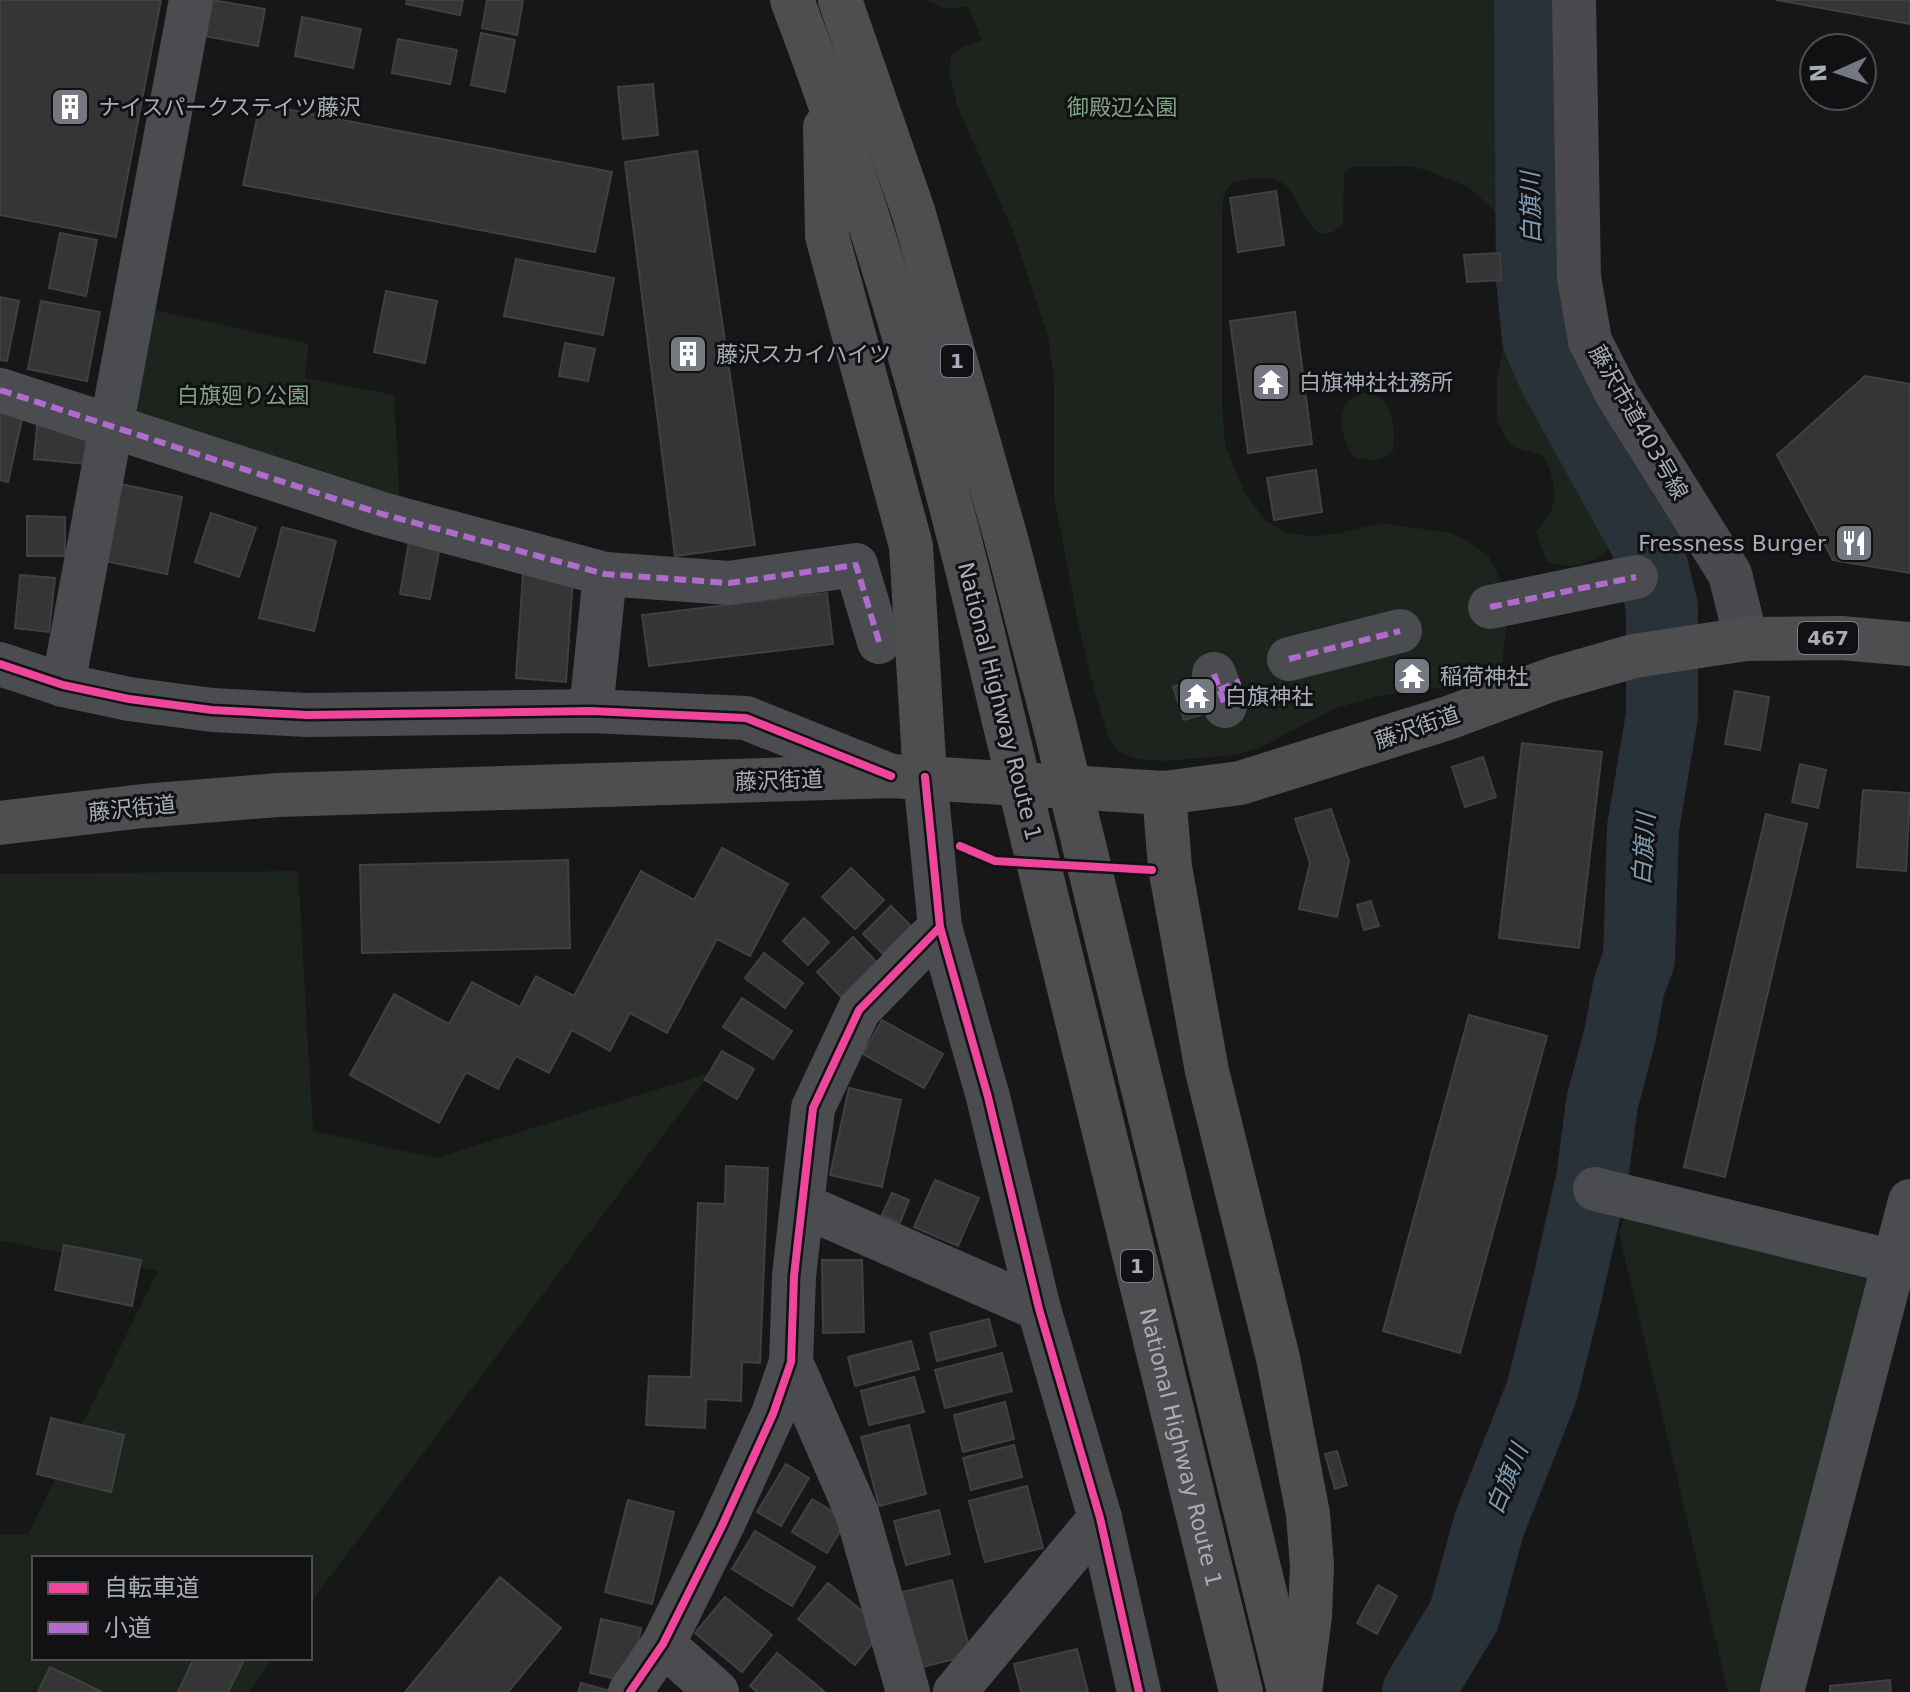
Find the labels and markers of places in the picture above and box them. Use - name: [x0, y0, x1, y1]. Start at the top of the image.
- building icon: ナイスパークステイツ藤沢: [49, 86, 91, 128]
- place label: ナイスパークステイツ藤沢: [98, 95, 361, 120]
- building icon: 藤沢スカイハイツ: [667, 333, 709, 375]
- place label: 藤沢スカイハイツ: [716, 342, 891, 367]
- temple icon: 白旗神社社務所: [1250, 361, 1292, 403]
- place label: 白旗神社社務所: [1299, 370, 1453, 395]
- restaurant icon: Fressness Burger: [1833, 522, 1875, 564]
- place label: Fressness Burger: [1638, 531, 1827, 556]
- temple icon: 稲荷神社: [1391, 655, 1433, 697]
- place label: 稲荷神社: [1440, 664, 1528, 689]
- temple icon: 白旗神社: [1176, 675, 1218, 717]
- place label: 白旗神社: [1225, 684, 1313, 709]

